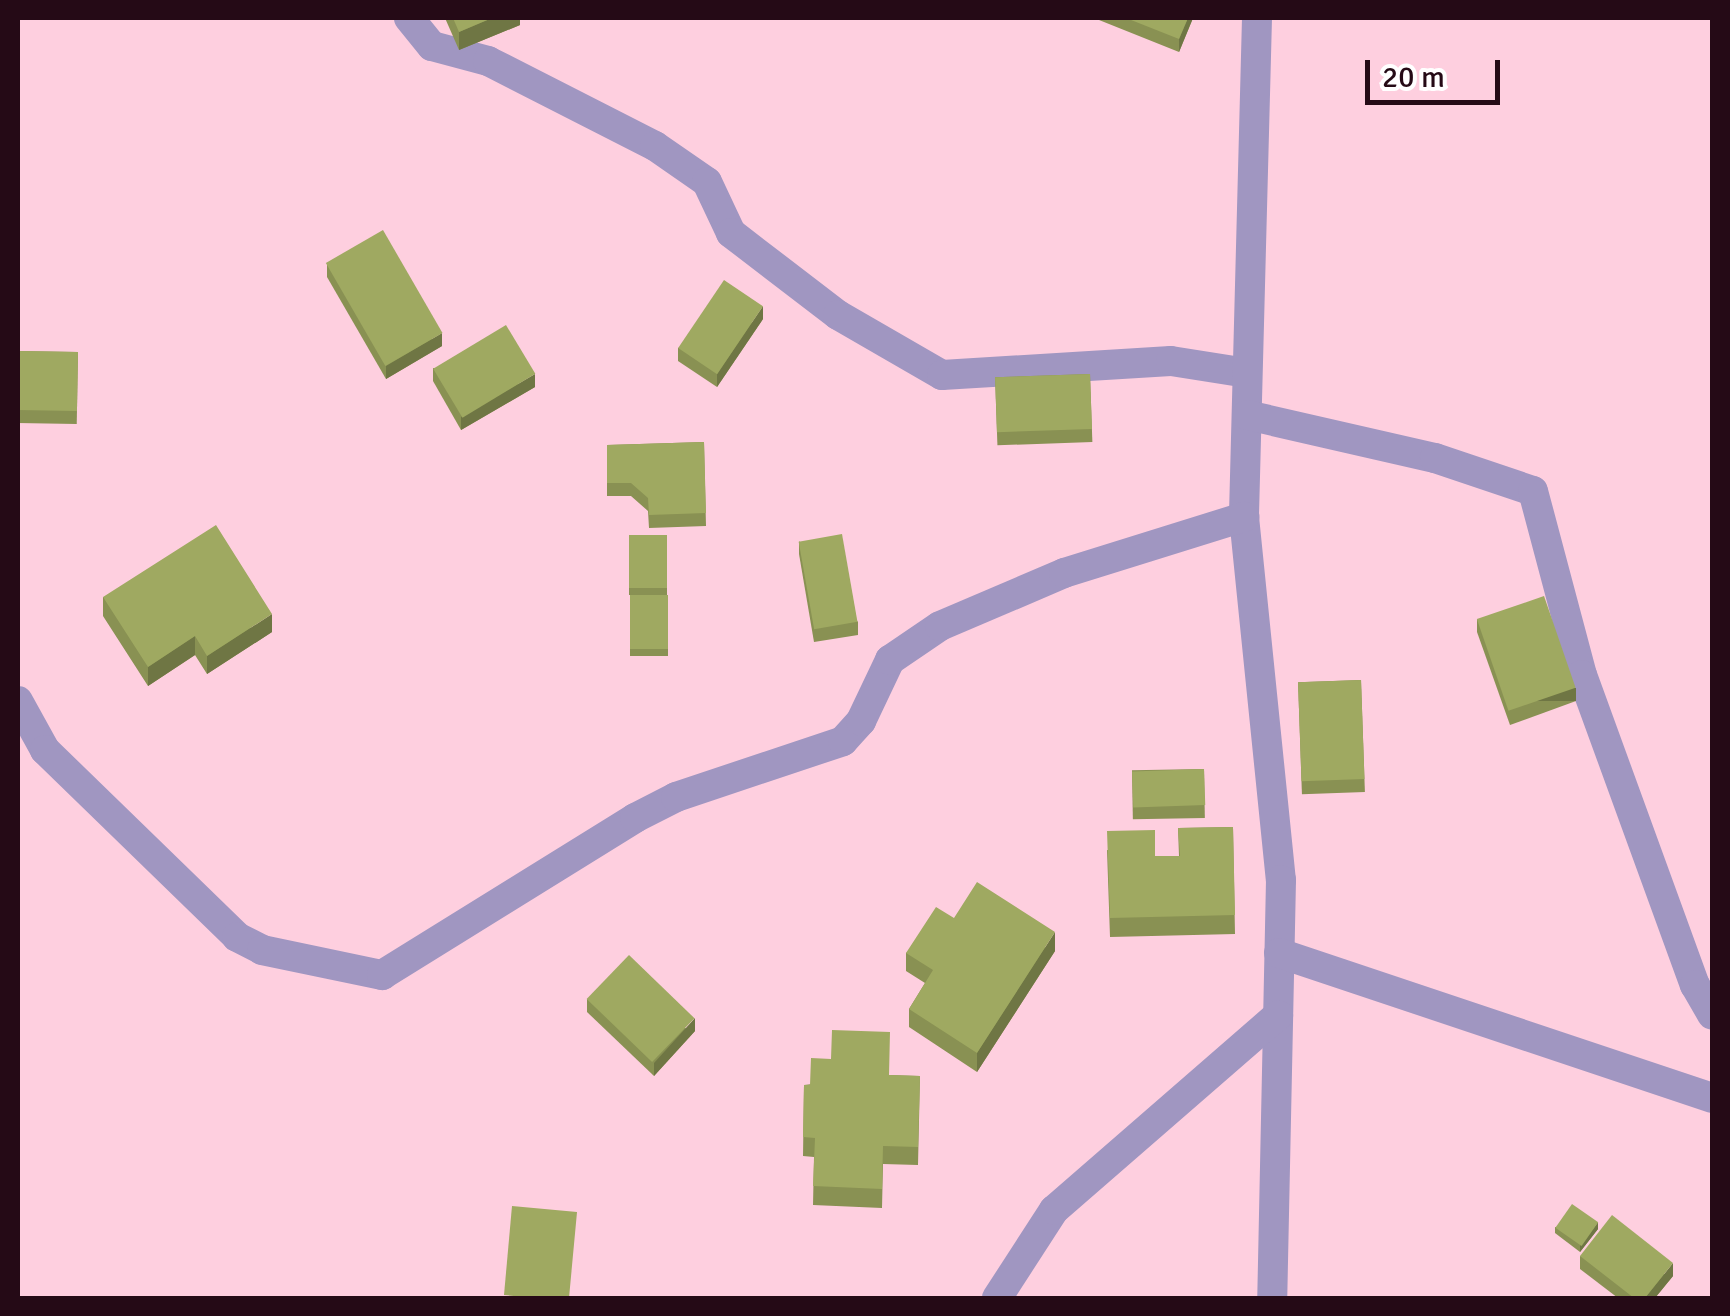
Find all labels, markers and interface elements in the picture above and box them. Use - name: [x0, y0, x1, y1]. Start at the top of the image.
- scale bar: [1370, 40, 1505, 102]
- text: 20 m: [1382, 59, 1445, 96]

